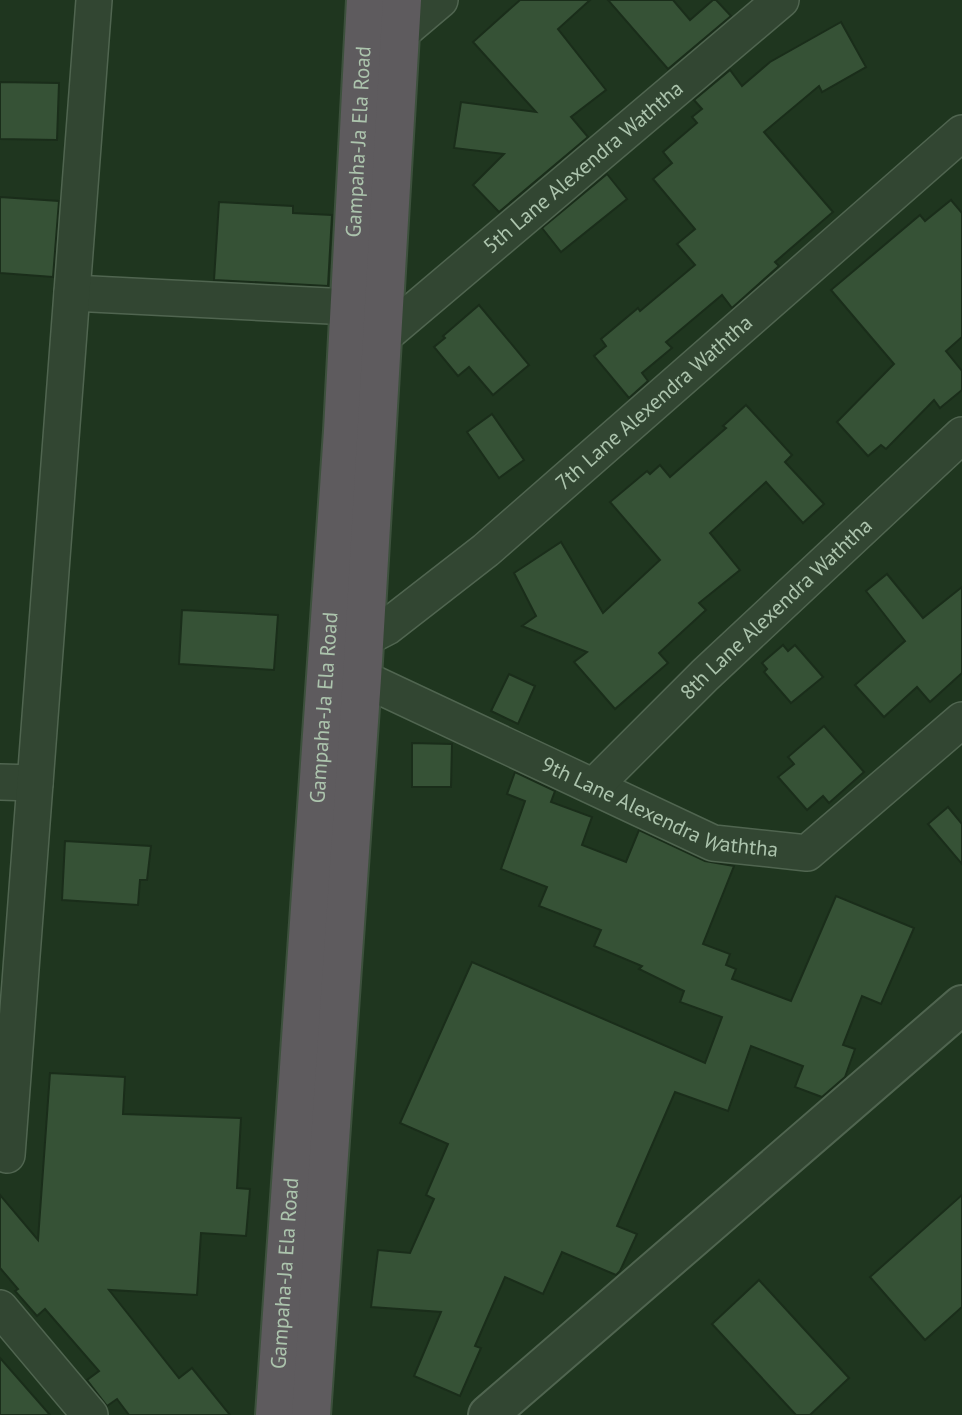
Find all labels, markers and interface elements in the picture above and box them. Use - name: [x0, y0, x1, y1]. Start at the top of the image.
- street label: Gampaha-Ja Ela Road: [339, 45, 377, 238]
- street label: 5th Lane Alexendra Waththa: [477, 75, 688, 259]
- street label: 7th Lane Alexendra Waththa: [550, 309, 758, 496]
- street label: 8th Lane Alexendra Waththa: [674, 512, 877, 705]
- street label: Gampaha-Ja Ela Road: [303, 611, 343, 804]
- street label: 9th Lane Alexendra Waththa: [537, 750, 780, 863]
- street label: Gampaha-Ja Ela Road: [264, 1177, 304, 1370]

